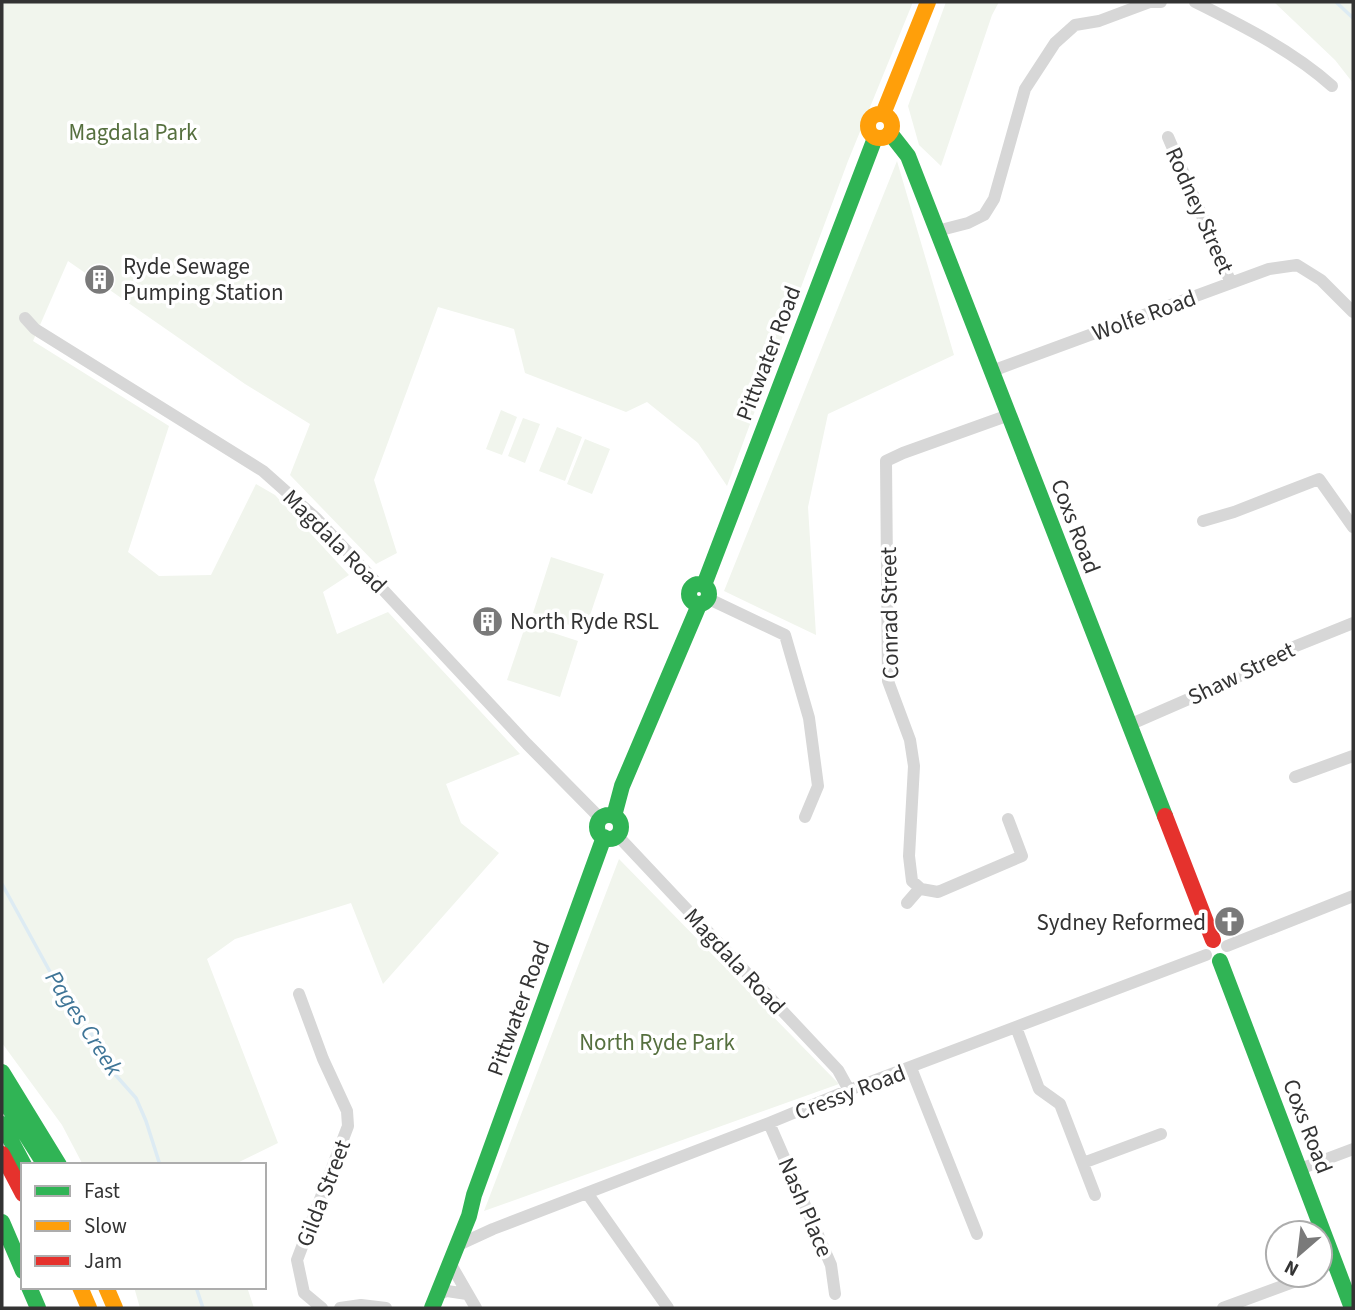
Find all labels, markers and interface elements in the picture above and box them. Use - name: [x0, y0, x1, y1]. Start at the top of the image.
- park label: Magdala Park: [69, 116, 198, 149]
- street label: Rodney Street: [1157, 142, 1242, 279]
- place label: Ryde Sewage Pumping Station: [123, 250, 284, 309]
- building icon: Ryde Sewage Pumping Station: [83, 262, 117, 296]
- street label: Pittwater Road: [728, 281, 809, 425]
- street label: Wolfe Road: [1088, 281, 1201, 349]
- street label: Coxs Road: [1042, 474, 1109, 578]
- street label: Magdala Road: [275, 482, 394, 601]
- street label: Conrad Street: [872, 546, 907, 679]
- building icon: North Ryde RSL: [470, 604, 504, 638]
- place label: North Ryde RSL: [510, 605, 659, 638]
- street label: Shaw Street: [1182, 633, 1300, 714]
- street label: Magdala Road: [676, 901, 793, 1022]
- church icon: Sydney Reformed: [1212, 905, 1246, 939]
- place label: Sydney Reformed: [1036, 906, 1206, 939]
- street label: Pittwater Road: [479, 936, 558, 1081]
- water label: Pages Creek: [36, 963, 131, 1084]
- park label: North Ryde Park: [579, 1026, 735, 1059]
- street label: Cressy Road: [790, 1056, 910, 1129]
- street label: Coxs Road: [1274, 1074, 1341, 1178]
- street label: Gilda Street: [288, 1135, 359, 1252]
- street label: Nash Place: [770, 1152, 841, 1262]
- legend: [21, 1163, 266, 1289]
- text: Fast: [84, 1176, 120, 1206]
- text: Slow: [84, 1211, 127, 1241]
- north arrow: [1264, 1219, 1334, 1289]
- text: Jam: [84, 1246, 122, 1276]
- text: N: [1280, 1253, 1304, 1283]

